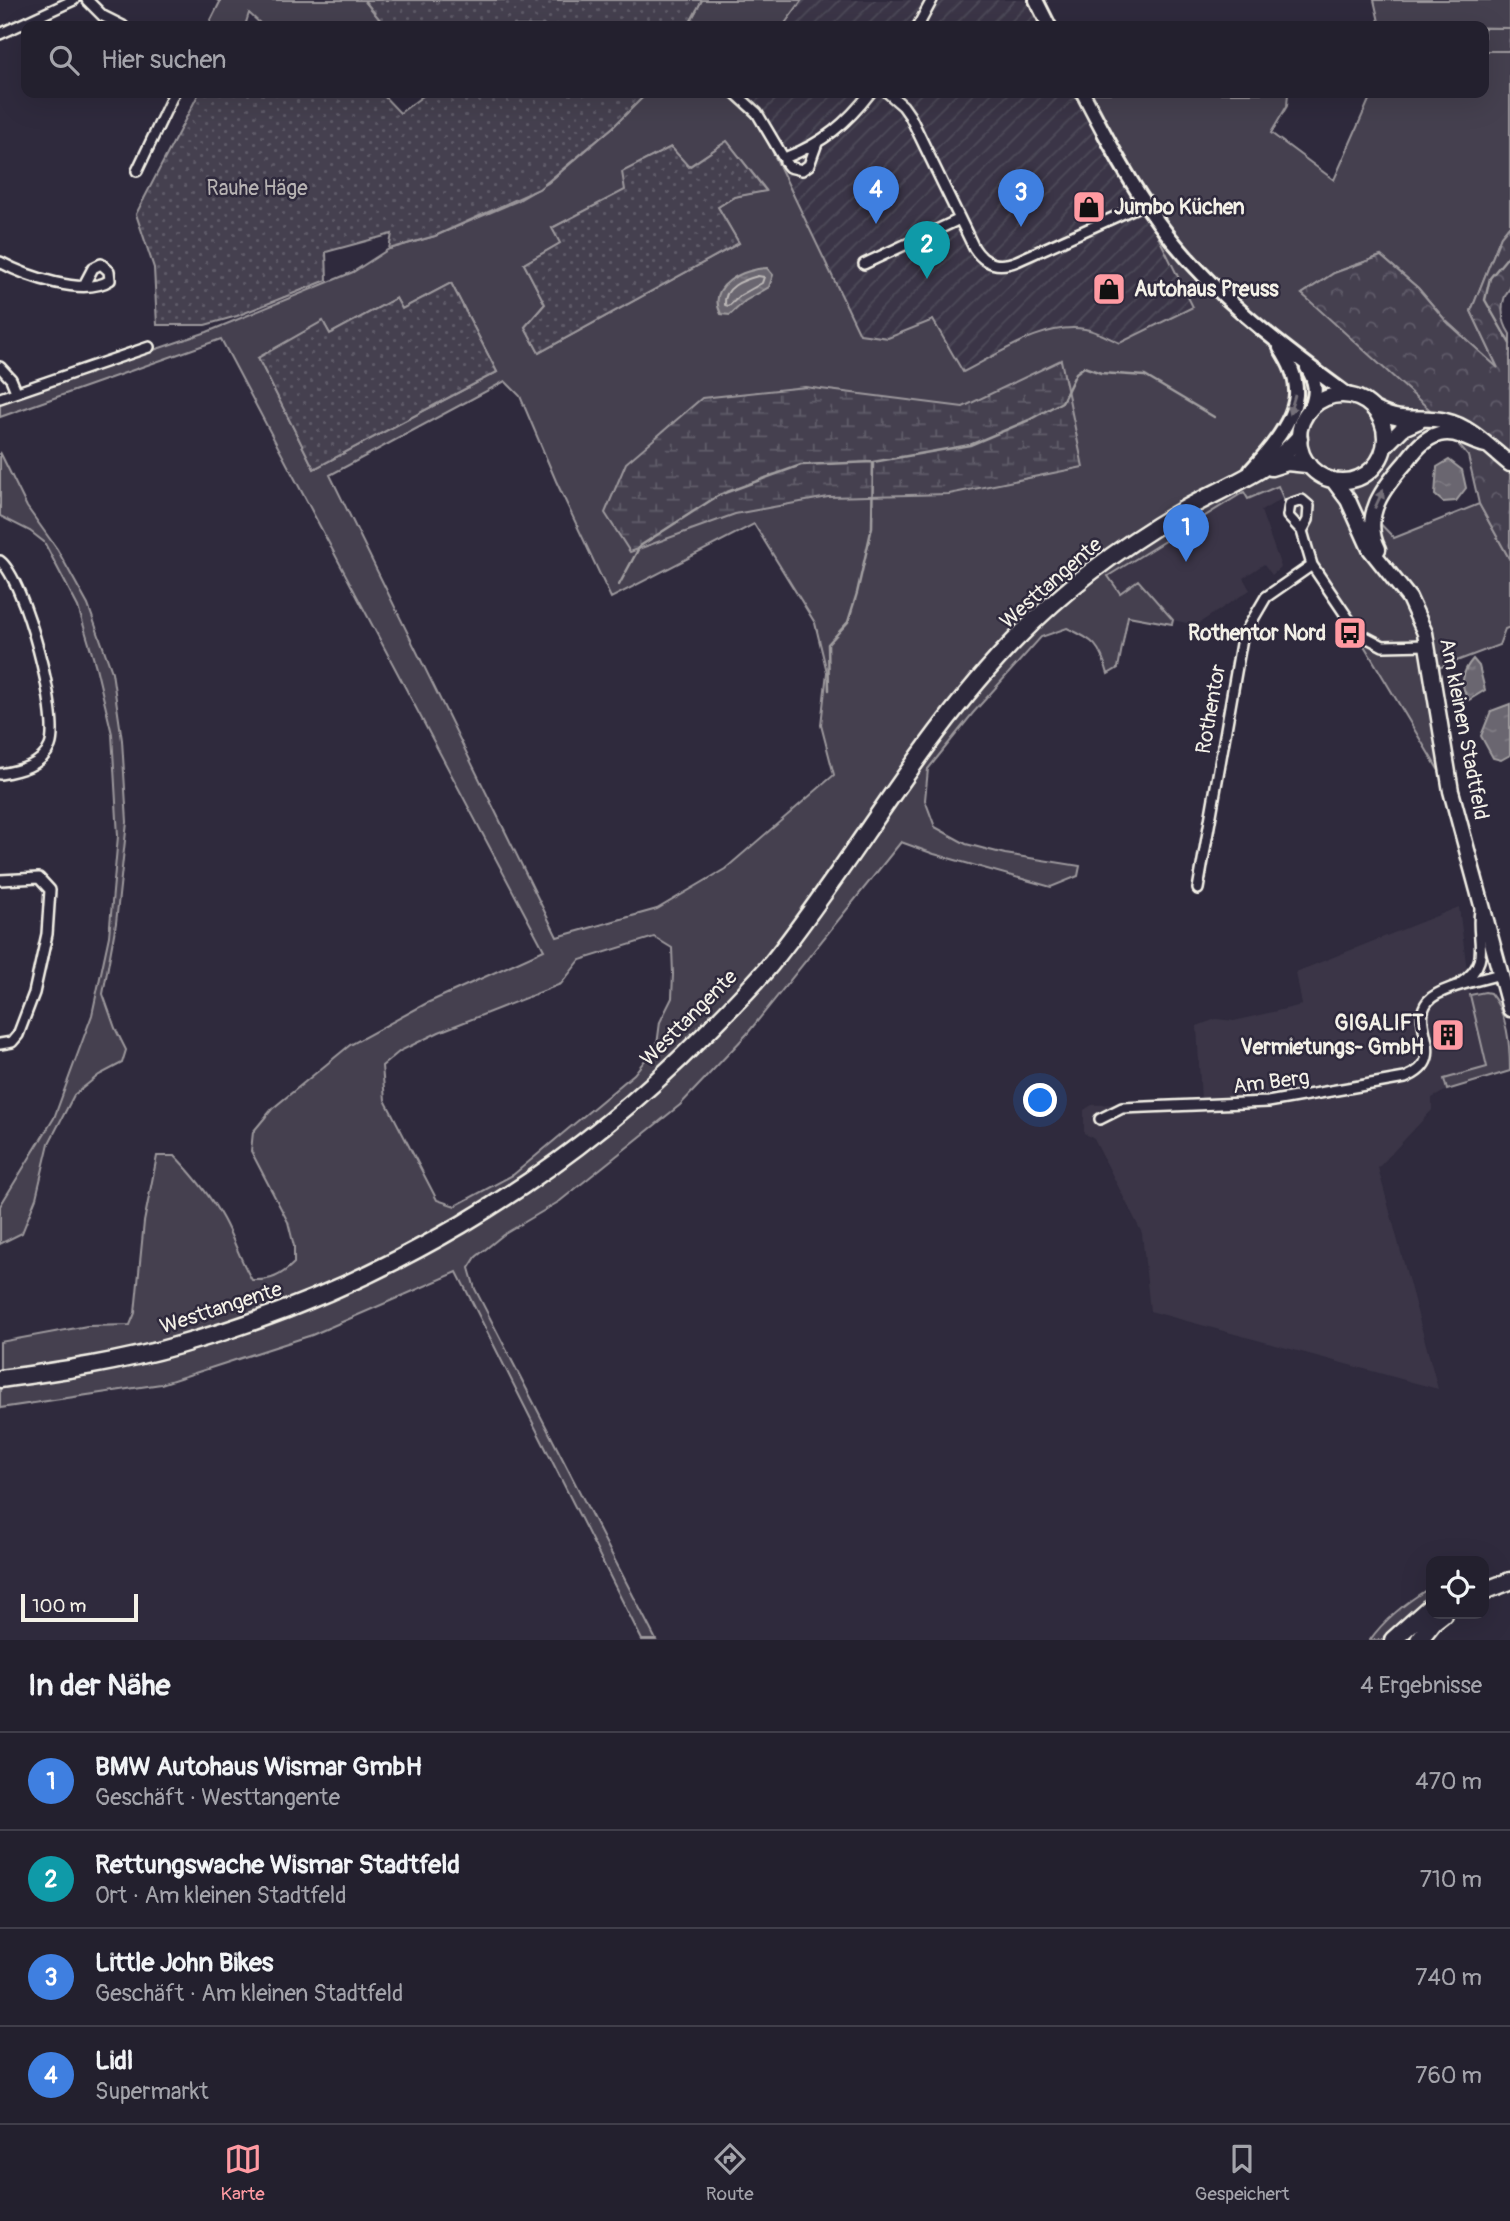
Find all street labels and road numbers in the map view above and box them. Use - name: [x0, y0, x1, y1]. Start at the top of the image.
- street label: Westtangente: [994, 531, 1108, 635]
- street label: Am kleinen Stadtfeld: [1433, 636, 1495, 822]
- street label: Rothentor: [1190, 662, 1232, 756]
- street label: Westtangente: [635, 963, 744, 1072]
- street label: Am Berg: [1231, 1064, 1311, 1100]
- street label: Westtangente: [157, 1275, 286, 1340]

